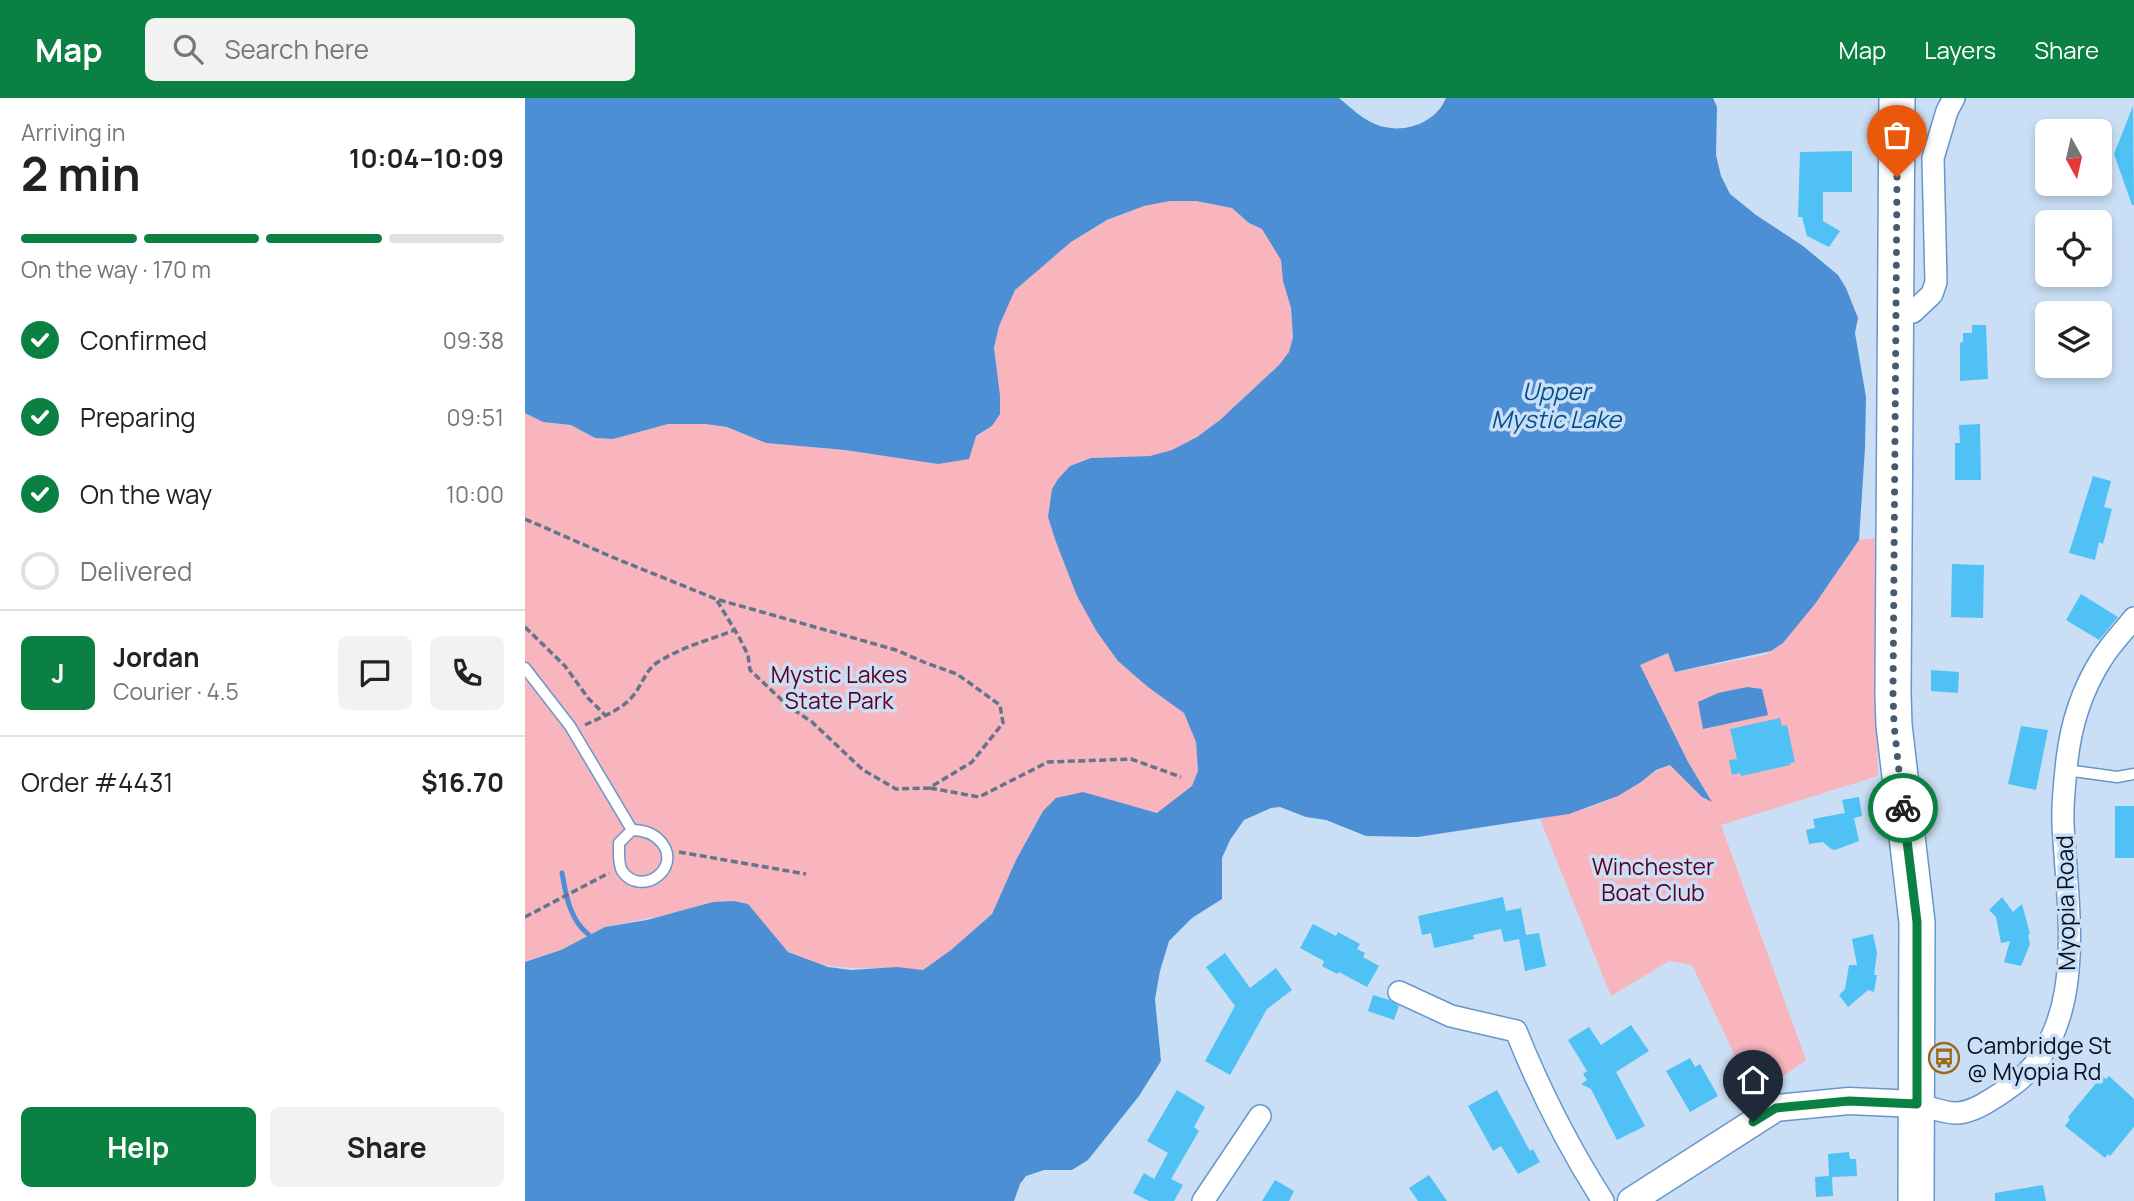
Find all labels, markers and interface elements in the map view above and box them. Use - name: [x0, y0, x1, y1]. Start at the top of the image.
- search box: [145, 18, 635, 81]
- text: Map: [35, 27, 103, 72]
- icon: search: [169, 30, 207, 68]
- text: Search here: [225, 31, 369, 67]
- text: Map: [1839, 33, 1886, 66]
- text: Layers: [1924, 33, 1996, 66]
- text: Share: [2034, 33, 2099, 66]
- pin: [1867, 105, 1927, 177]
- text: Arriving in: [21, 116, 126, 148]
- icon: bag: [1878, 116, 1916, 154]
- north arrow: [2035, 119, 2112, 196]
- map controls: [2035, 119, 2112, 378]
- text: 10:04–10:09: [349, 140, 504, 176]
- text: 2 min: [21, 142, 141, 205]
- button: locate: [2035, 210, 2112, 287]
- text: On the way · 170 m: [21, 253, 211, 285]
- button: layers: [2035, 301, 2112, 378]
- icon: check: [21, 321, 59, 359]
- text: Confirmed: [80, 322, 207, 358]
- text: 09:38: [443, 324, 504, 356]
- water label: Upper Mystic Lake: [1491, 374, 1623, 435]
- icon: check: [21, 398, 59, 436]
- text: Preparing: [80, 399, 196, 435]
- text: 09:51: [447, 401, 504, 433]
- icon: check: [21, 475, 59, 513]
- text: On the way: [80, 476, 212, 512]
- text: 10:00: [446, 478, 504, 510]
- text: Delivered: [80, 553, 192, 589]
- button: chat: [338, 636, 412, 710]
- button: phone: [430, 636, 504, 710]
- text: Jordan: [113, 639, 199, 675]
- text: J: [51, 655, 65, 691]
- park label: Mystic Lakes State Park: [771, 658, 907, 716]
- text: Courier · 4.5: [113, 675, 239, 707]
- text: Order #4431: [21, 764, 173, 800]
- text: $16.70: [421, 764, 504, 800]
- courier: [1868, 773, 1938, 843]
- icon: bike: [1884, 789, 1922, 827]
- street label: Myopia Road: [2048, 835, 2082, 971]
- park label: Winchester Boat Club: [1592, 850, 1714, 908]
- place label: Cambridge St @ Myopia Rd: [1967, 1029, 2112, 1087]
- bus stop icon: Cambridge St @ Myopia Rd: [1927, 1041, 1961, 1075]
- pin: [1723, 1050, 1783, 1122]
- icon: home: [1734, 1061, 1772, 1099]
- button: Help: [21, 1107, 256, 1187]
- button: Share: [270, 1107, 504, 1187]

